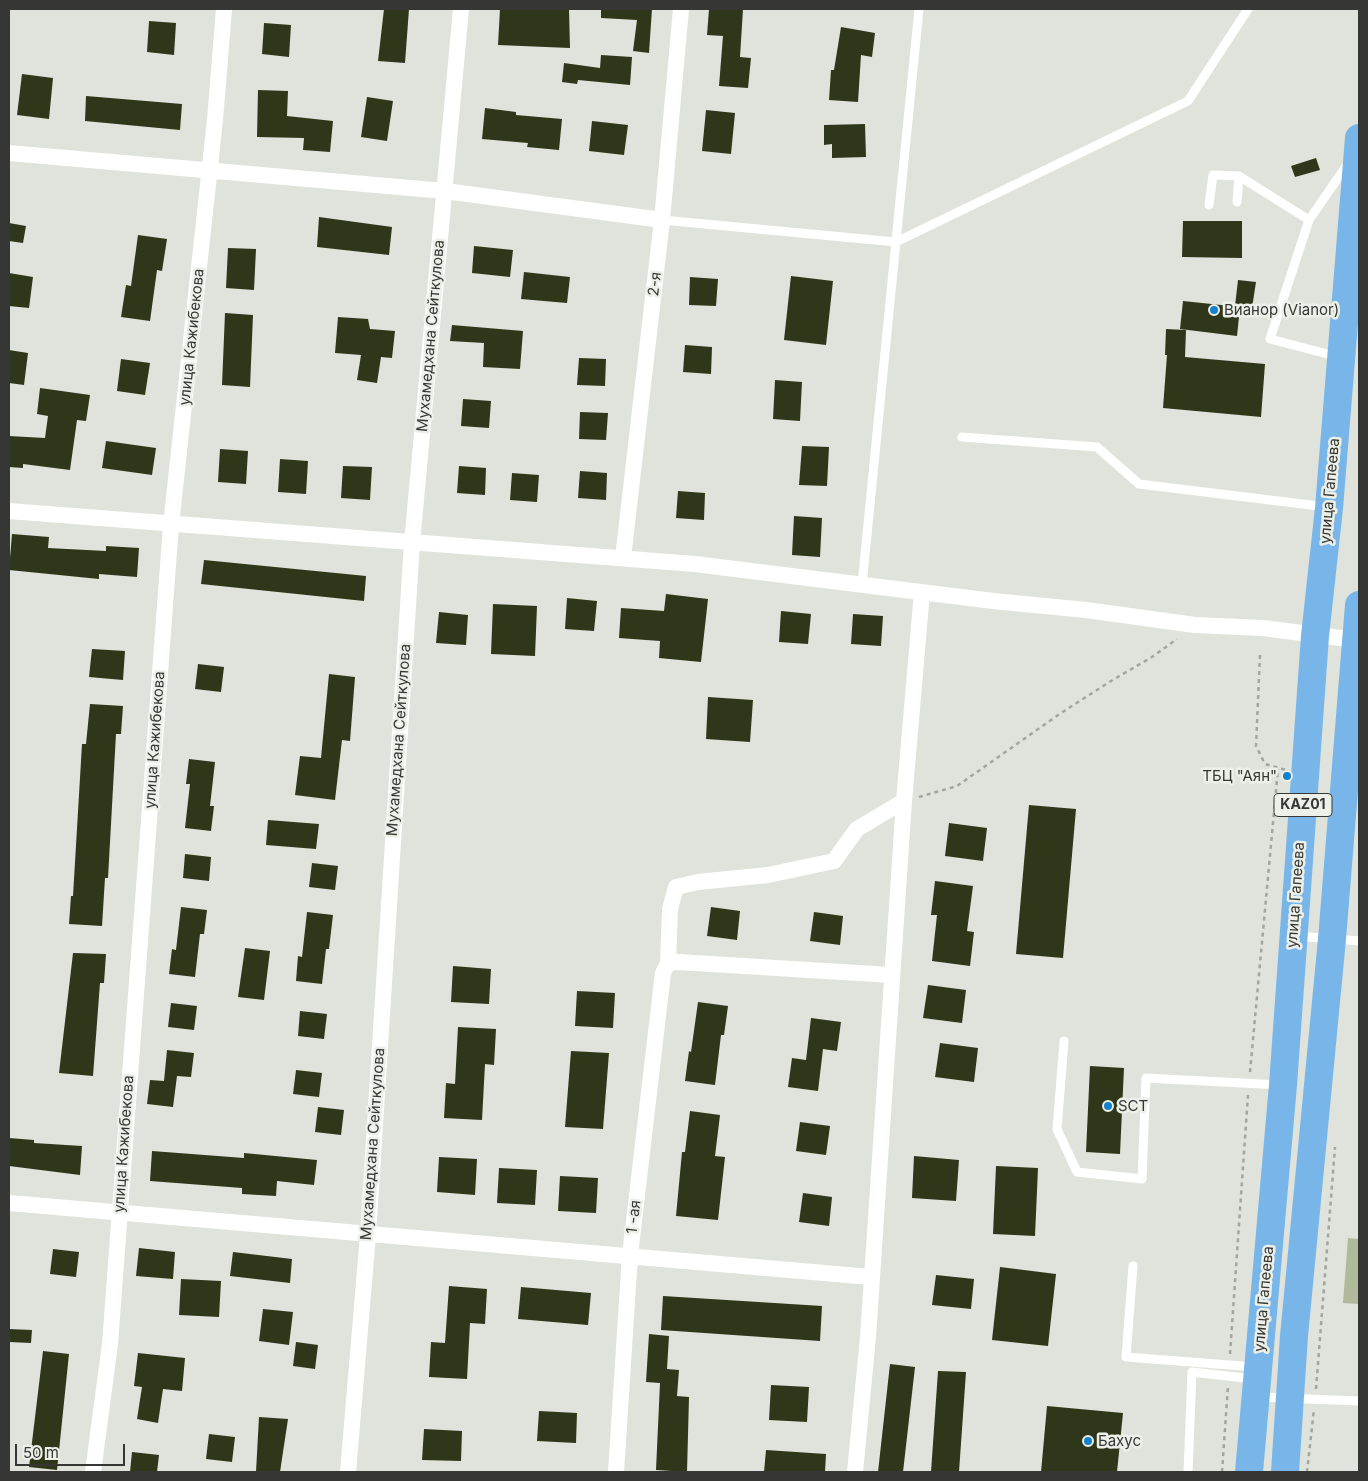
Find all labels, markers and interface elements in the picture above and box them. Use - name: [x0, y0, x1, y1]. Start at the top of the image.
- street label: Мухамедхана Сейткулова: [414, 239, 448, 433]
- street label: улица Кажибекова: [176, 268, 208, 406]
- street label: 2-я: [645, 271, 665, 297]
- place label: Вианор (Vianor): [1224, 301, 1339, 319]
- marker: Вианор (Vianor): [1208, 304, 1220, 316]
- street label: улица Гапеева: [1316, 437, 1344, 545]
- street label: Мухамедхана Сейткулова: [383, 643, 415, 837]
- street label: улица Кажибекова: [141, 671, 169, 809]
- place label: ТБЦ "Аян": [1202, 767, 1277, 785]
- marker: ТБЦ "Аян": [1281, 770, 1293, 782]
- road number: KАZ01: [1274, 794, 1332, 816]
- street label: улица Гапеева: [1283, 841, 1309, 949]
- street label: Мухамедхана Сейткулова: [357, 1047, 389, 1241]
- street label: улица Кажибекова: [110, 1075, 138, 1213]
- place label: SCT: [1118, 1097, 1148, 1115]
- marker: SCT: [1102, 1100, 1114, 1112]
- street label: 1 -ая: [623, 1199, 645, 1235]
- street label: улица Гапеева: [1250, 1245, 1278, 1353]
- place label: Бахус: [1098, 1432, 1141, 1450]
- scale bar: [18, 1434, 128, 1466]
- marker: Бахус: [1082, 1435, 1094, 1447]
- text: 50 m: [23, 1443, 59, 1462]

